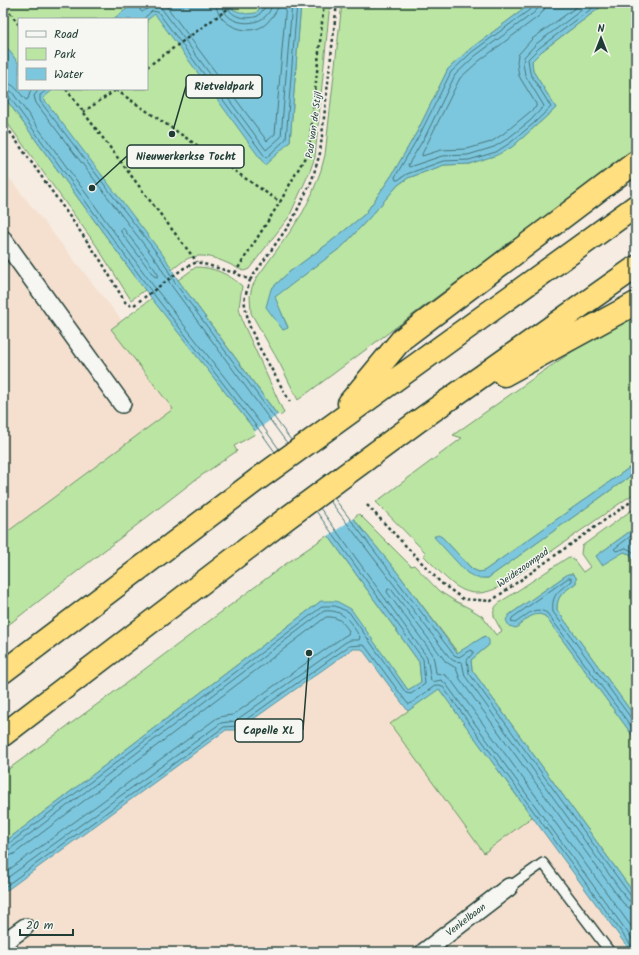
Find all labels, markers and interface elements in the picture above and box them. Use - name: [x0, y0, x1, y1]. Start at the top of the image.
- legend: [18, 18, 148, 90]
- north arrow: [581, 18, 621, 58]
- text: N: [598, 20, 605, 38]
- text: Road: [54, 25, 79, 44]
- text: Park: [54, 45, 76, 64]
- text: Water: [54, 65, 84, 84]
- callout: Rietveldpark: [186, 75, 262, 98]
- text: Rietveldpark: [194, 78, 254, 96]
- street label: Pad van de Stijl: [301, 90, 327, 159]
- callout: Nieuwerkerkse Tocht: [127, 145, 244, 168]
- text: Nieuwerkerkse Tocht: [136, 148, 237, 166]
- street label: Weidezoompad: [494, 544, 553, 592]
- callout: Capelle XL: [235, 719, 303, 742]
- text: Capelle XL: [243, 722, 295, 740]
- street label: Venkelbaan: [443, 899, 490, 940]
- scale bar: [20, 911, 73, 937]
- text: 20 m: [26, 916, 54, 935]

